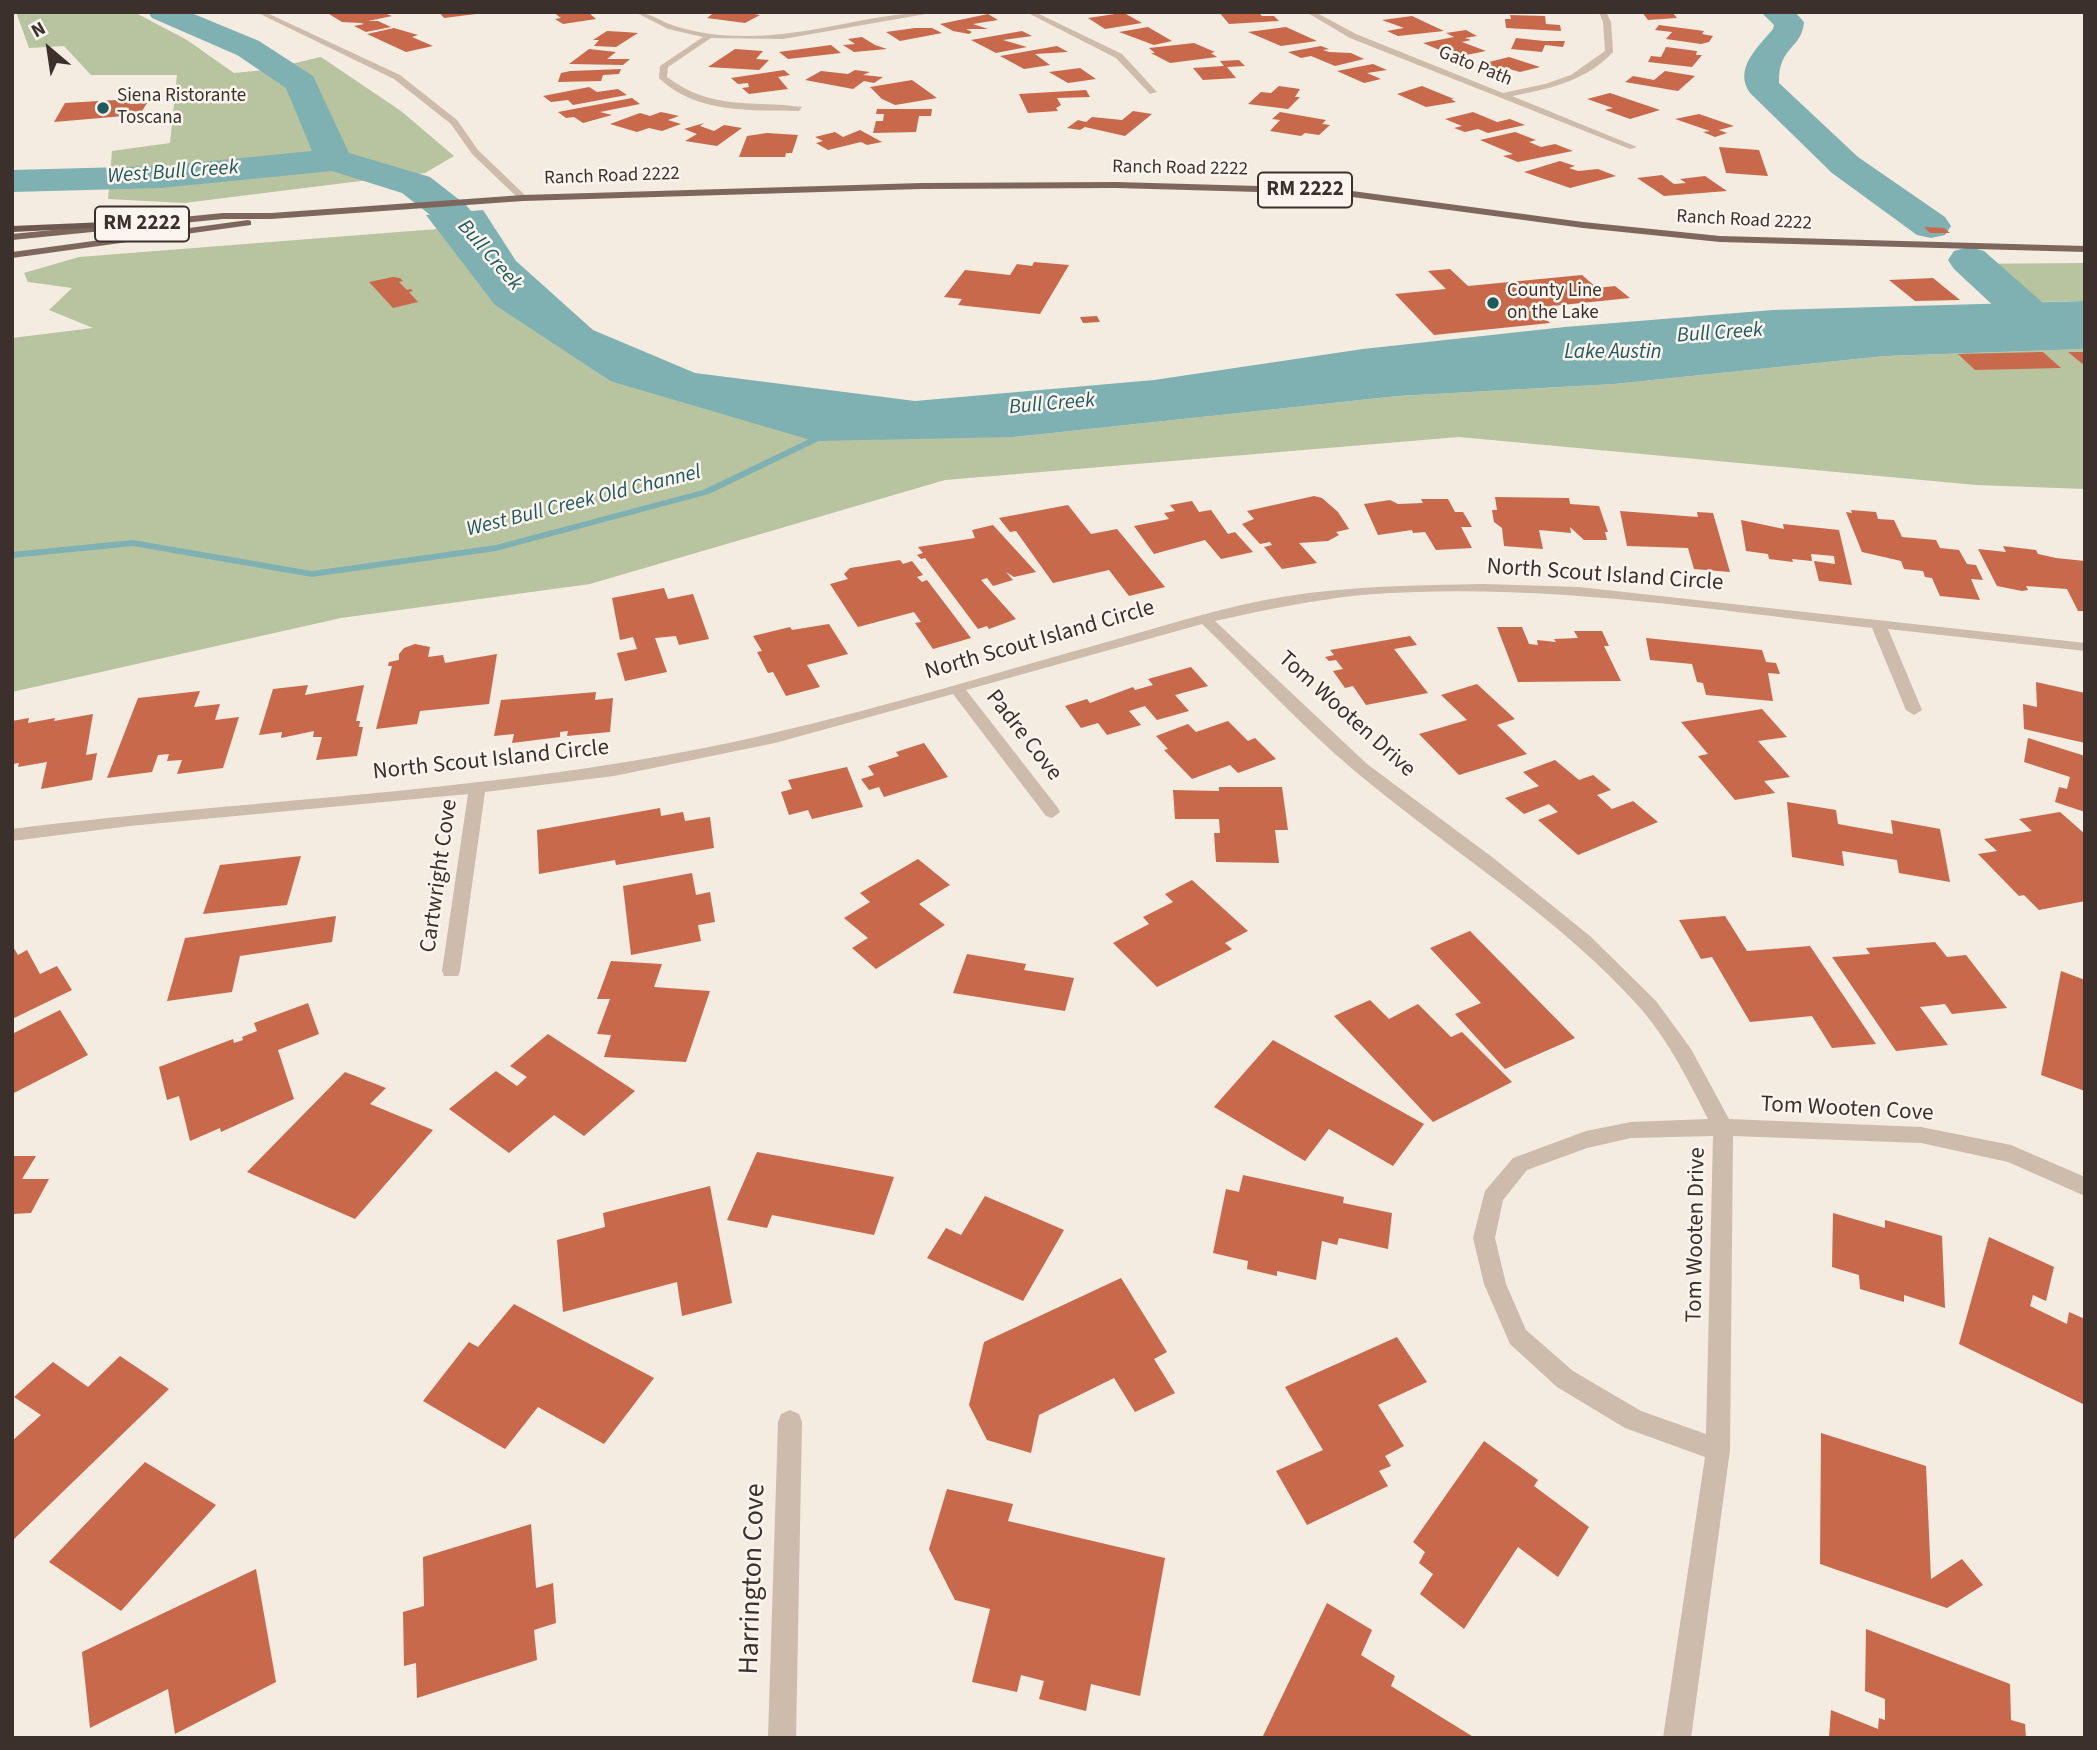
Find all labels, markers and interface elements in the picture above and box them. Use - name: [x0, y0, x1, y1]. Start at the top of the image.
- north arrow: [14, 14, 84, 84]
- text: N: [26, 15, 51, 45]
- street label: Gato Path: [1435, 42, 1515, 92]
- place label: Siena Ristorante Toscana: [117, 86, 246, 130]
- marker: Siena Ristorante Toscana: [95, 100, 111, 116]
- water label: West Bull Creek: [107, 156, 239, 190]
- street label: Ranch Road 2222: [1112, 156, 1248, 182]
- street label: Ranch Road 2222: [544, 163, 680, 191]
- road number: RM 2222: [1258, 172, 1352, 208]
- road number: RM 2222: [95, 206, 189, 242]
- street label: Ranch Road 2222: [1676, 206, 1812, 236]
- water label: Bull Creek: [451, 215, 527, 297]
- place label: County Line on the Lake: [1507, 281, 1602, 325]
- marker: County Line on the Lake: [1485, 295, 1501, 311]
- water label: Bull Creek: [1676, 318, 1764, 350]
- water label: Lake Austin: [1564, 340, 1662, 366]
- water label: Bull Creek: [1008, 389, 1096, 421]
- water label: West Bull Creek Old Channel: [464, 461, 704, 543]
- street label: North Scout Island Circle: [1486, 554, 1724, 598]
- street label: North Scout Island Circle: [922, 595, 1158, 687]
- street label: Tom Wooten Drive: [1272, 646, 1420, 784]
- street label: Padre Cove: [979, 685, 1067, 787]
- street label: North Scout Island Circle: [372, 735, 610, 787]
- street label: Cartwright Cove: [416, 797, 464, 955]
- street label: Tom Wooten Cove: [1760, 1092, 1934, 1128]
- street label: Tom Wooten Drive: [1682, 1147, 1712, 1323]
- street label: Harrington Cove: [734, 1483, 774, 1675]

